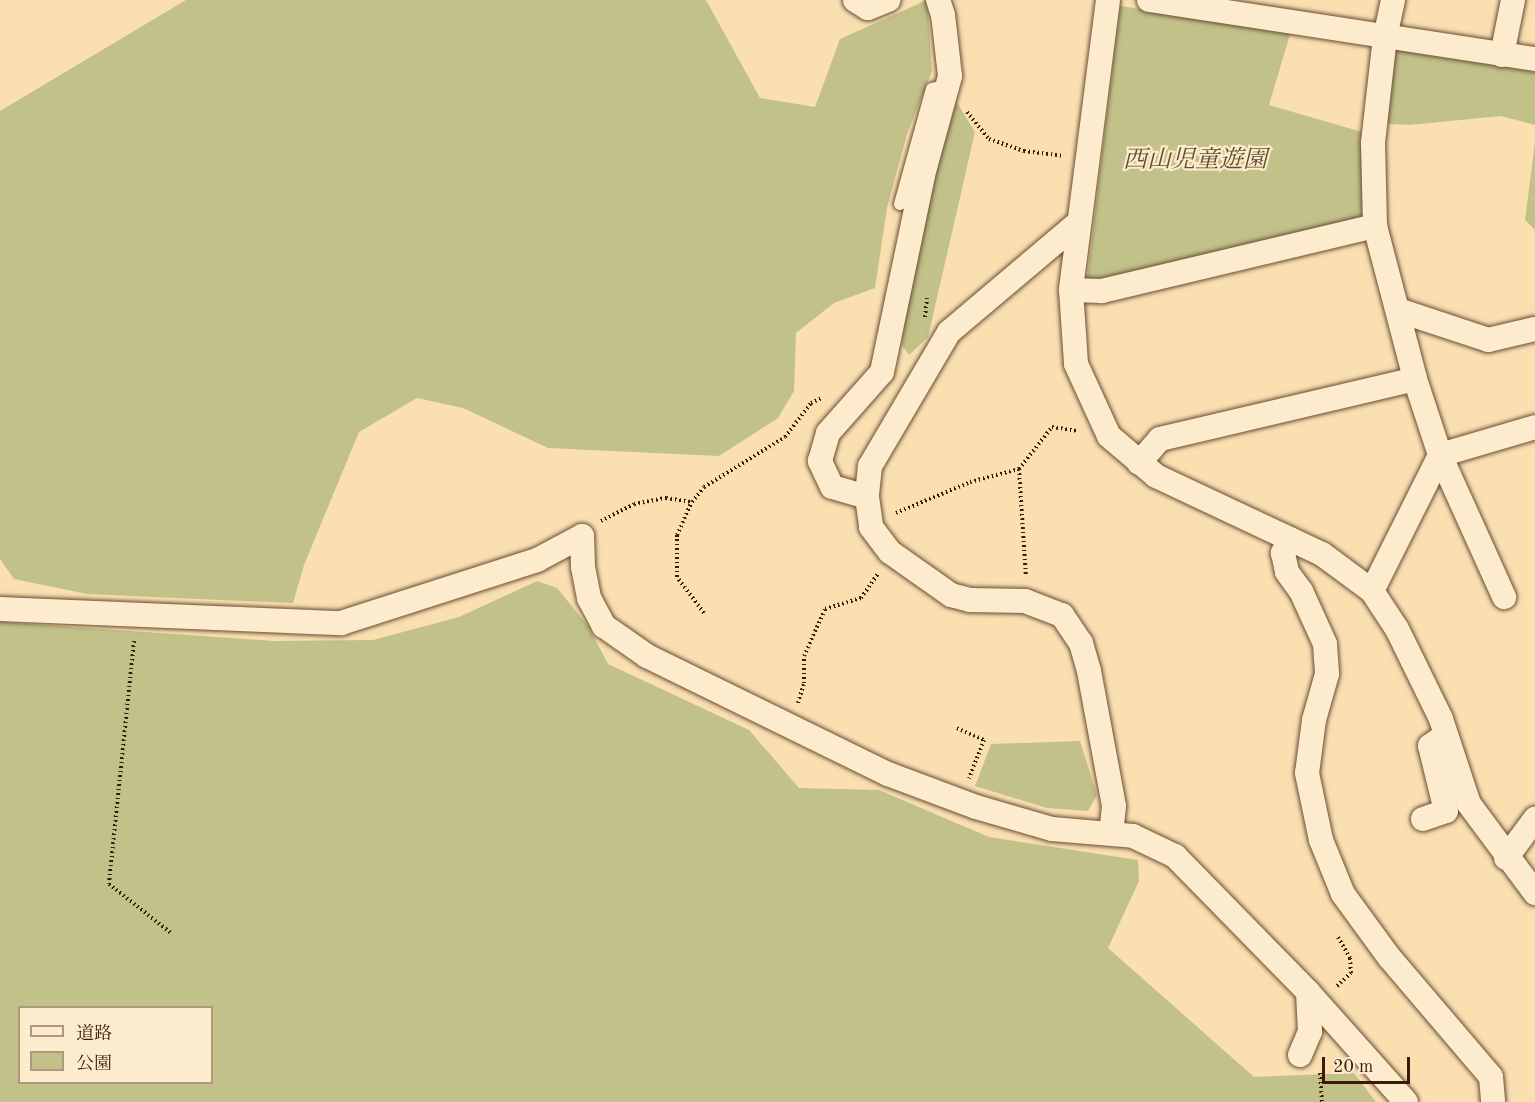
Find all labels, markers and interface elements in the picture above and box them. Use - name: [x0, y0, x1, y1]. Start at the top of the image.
- park label: 西山児童遊園: [1123, 148, 1267, 176]
- legend: [18, 1006, 213, 1084]
- text: 道路: [76, 1025, 112, 1043]
- scale bar: [1325, 1045, 1414, 1083]
- text: 公園: [76, 1055, 112, 1073]
- text: 20 m: [1333, 1058, 1373, 1076]

